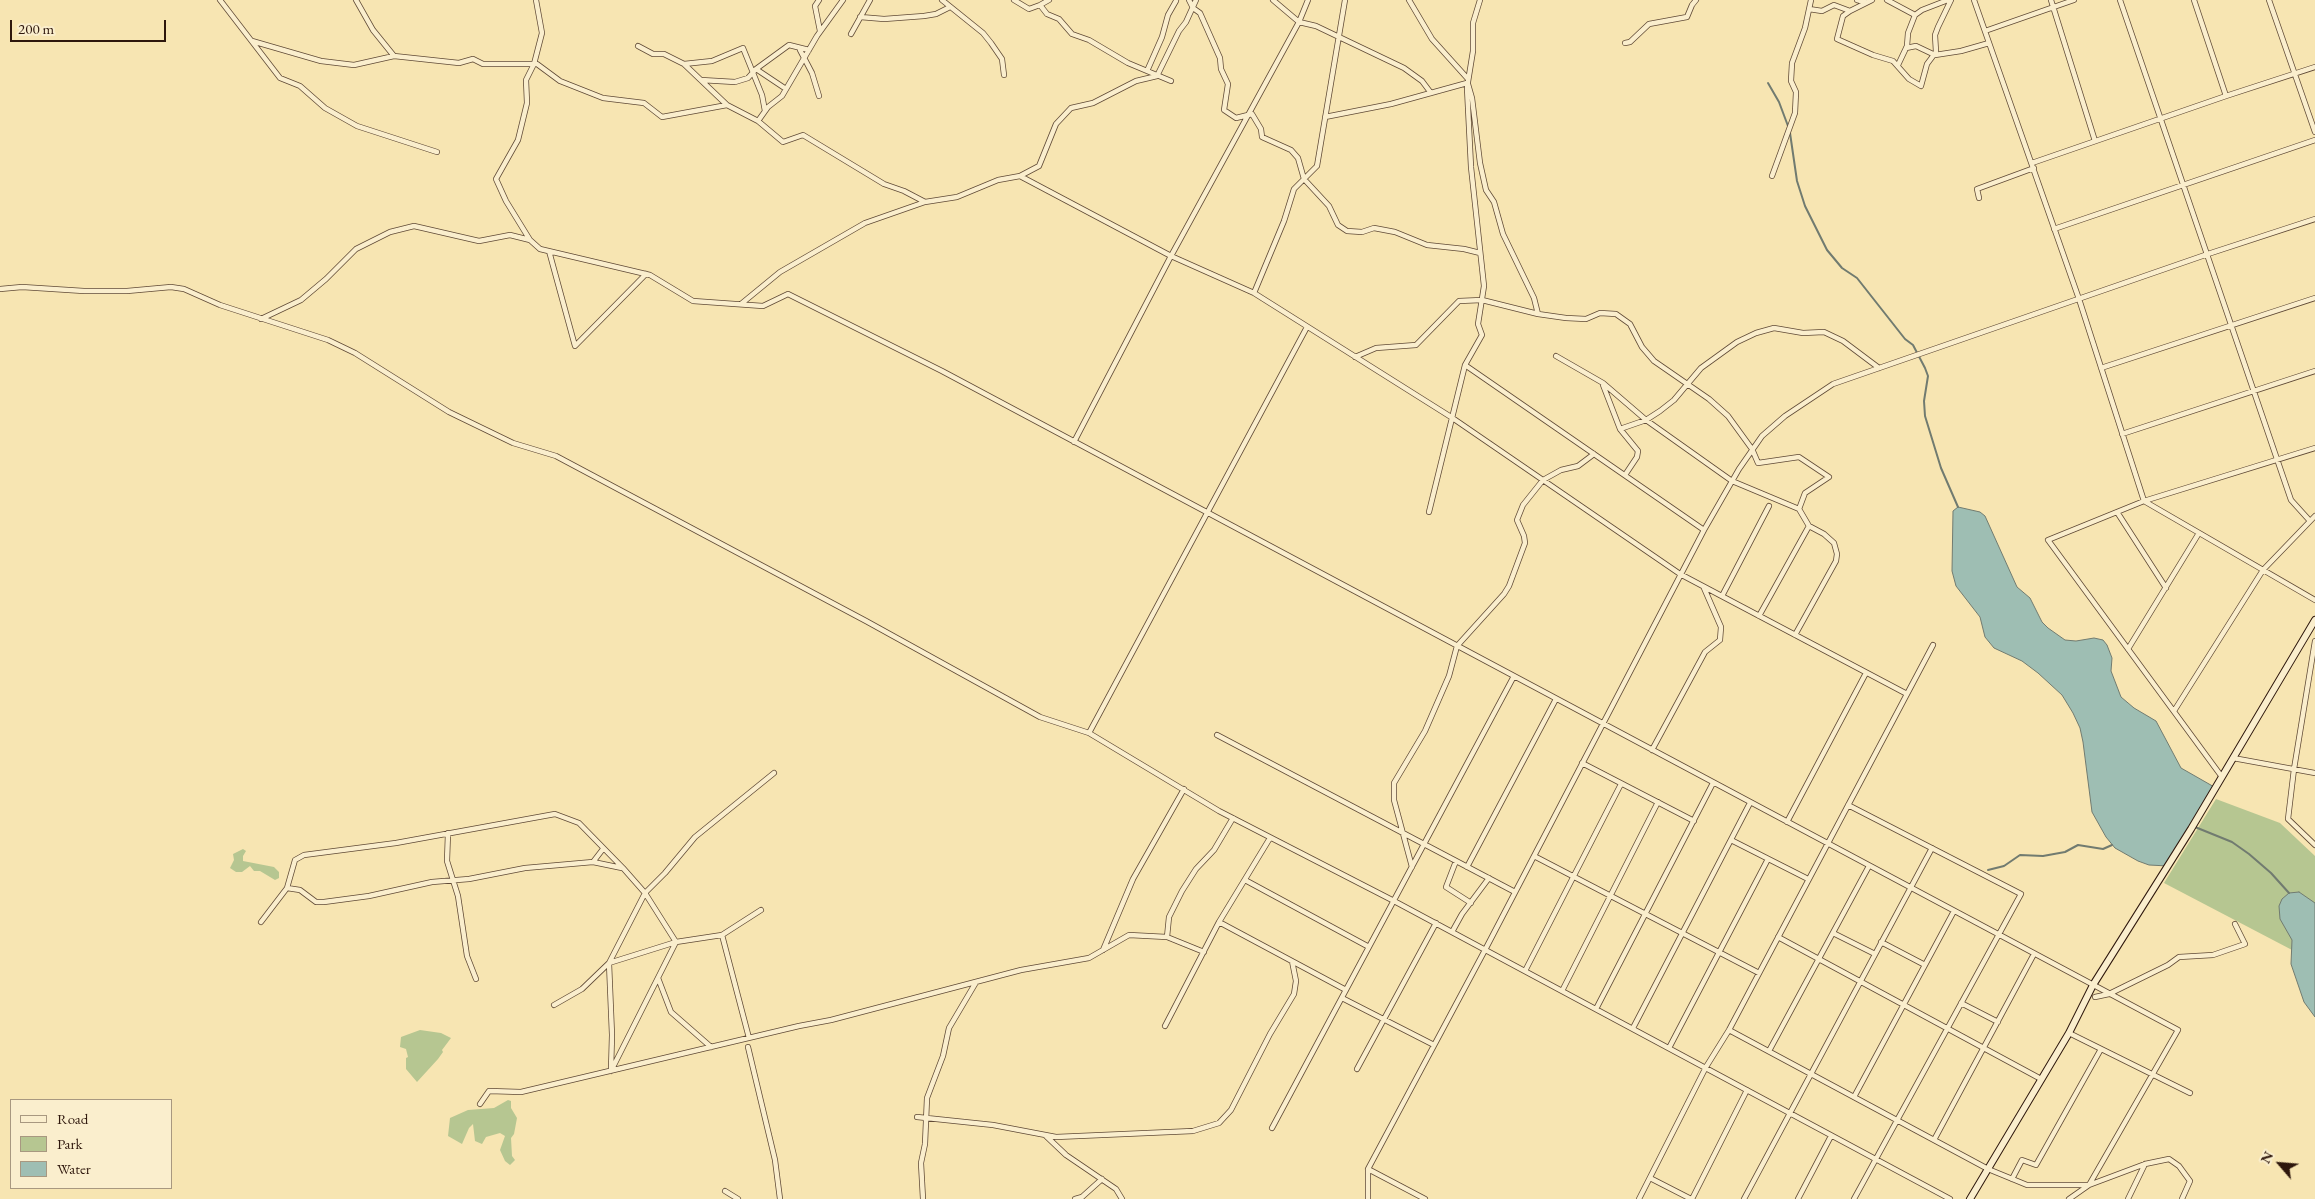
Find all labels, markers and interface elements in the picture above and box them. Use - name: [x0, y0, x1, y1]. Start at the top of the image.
- scale bar: [12, 10, 169, 42]
- text: 200 m: [18, 19, 54, 38]
- legend: [10, 1099, 172, 1189]
- text: Road: [57, 1109, 88, 1128]
- text: Park: [57, 1134, 83, 1153]
- north arrow: [2255, 1139, 2305, 1189]
- text: N: [2256, 1148, 2277, 1166]
- text: Water: [57, 1159, 91, 1178]

